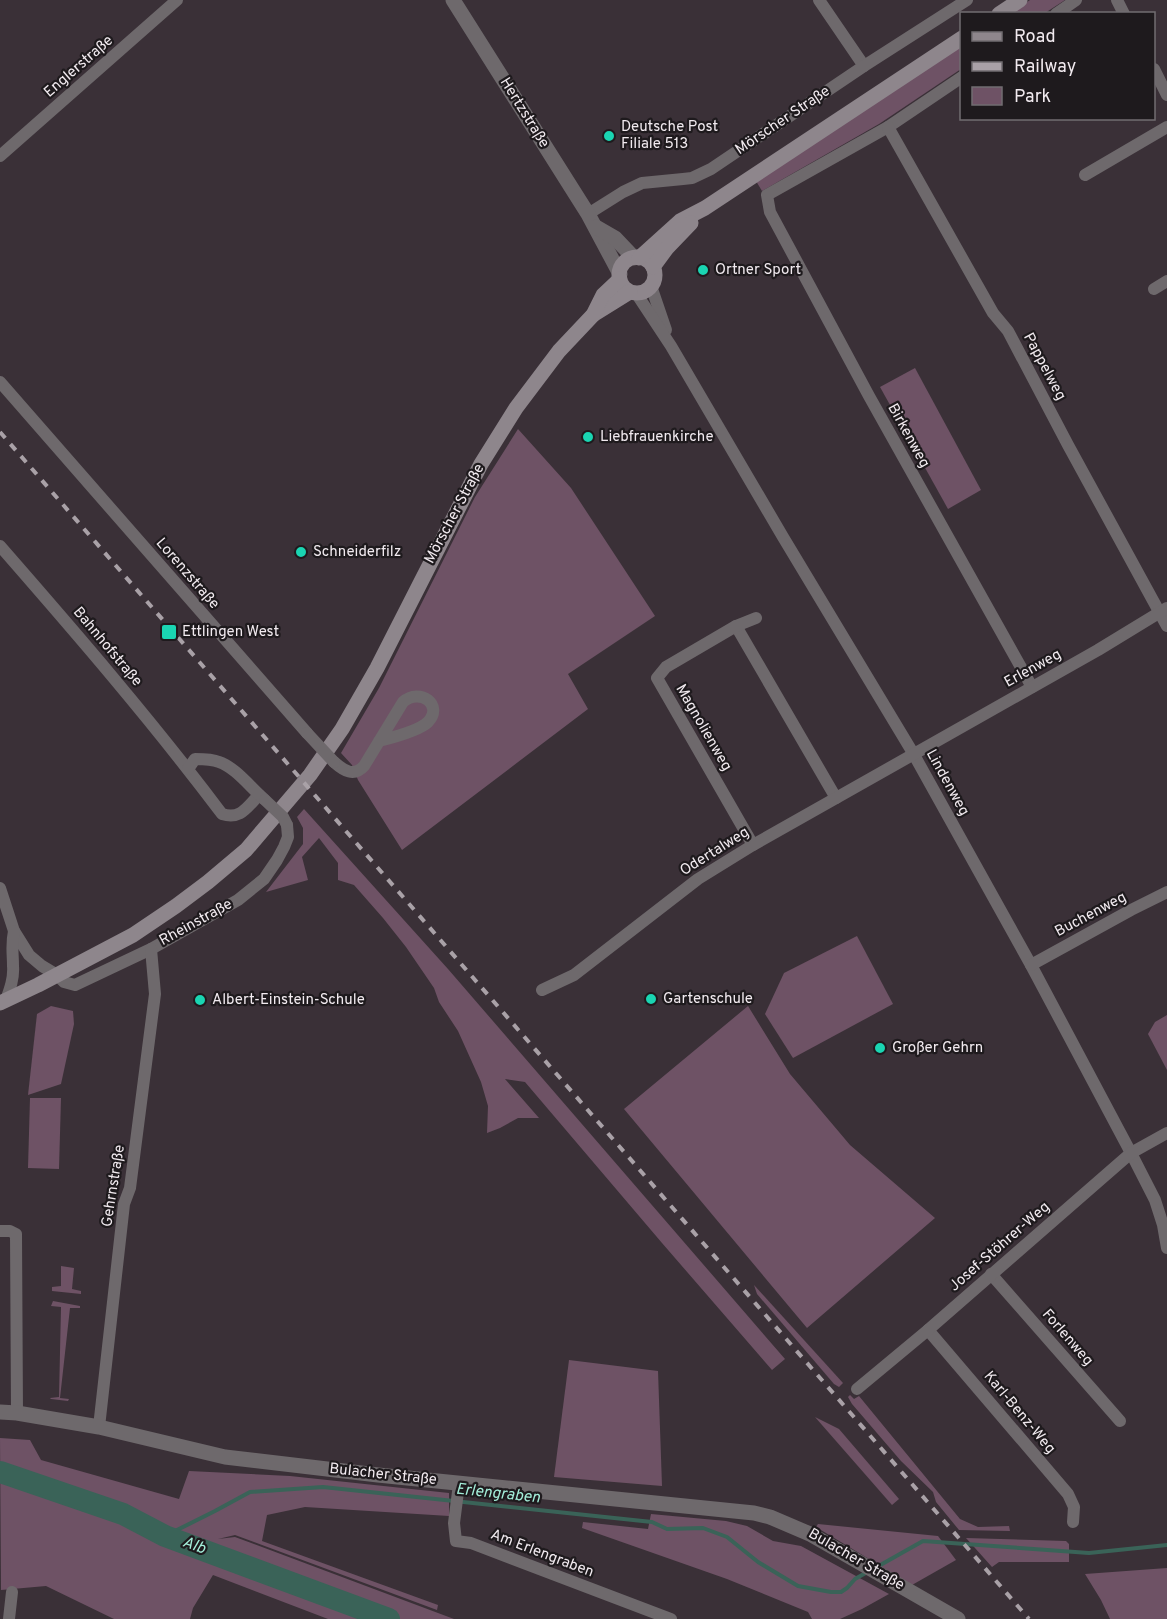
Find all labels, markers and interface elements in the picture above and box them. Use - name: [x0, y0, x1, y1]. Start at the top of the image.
- legend: [960, 12, 1155, 120]
- text: Road: [1014, 26, 1056, 49]
- street label: Englerstraße: [40, 32, 118, 102]
- text: Railway: [1014, 56, 1076, 79]
- street label: Hertzstraße: [495, 74, 553, 152]
- street label: Mörscher Straße: [732, 82, 834, 160]
- text: Park: [1014, 86, 1051, 109]
- place label: Deutsche Post Filiale 513: [621, 118, 718, 154]
- marker: Deutsche Post Filiale 513: [602, 129, 616, 143]
- place label: Ortner Sport: [715, 261, 801, 280]
- marker: Ortner Sport: [696, 263, 710, 277]
- street label: Pappelweg: [1018, 330, 1070, 404]
- street label: Birkenweg: [883, 400, 933, 472]
- place label: Liebfrauenkirche: [600, 428, 714, 447]
- marker: Liebfrauenkirche: [581, 430, 595, 444]
- street label: Mörscher Straße: [421, 461, 489, 567]
- street label: Lorenzstraße: [151, 535, 223, 613]
- place label: Schneiderfilz: [313, 543, 401, 562]
- marker: Schneiderfilz: [294, 545, 308, 559]
- street label: Bahnhofstraße: [68, 603, 146, 691]
- marker: Ettlingen West: [160, 623, 178, 641]
- place label: Ettlingen West: [182, 623, 279, 642]
- street label: Erlenweg: [1001, 646, 1065, 692]
- street label: Magnolienweg: [671, 681, 735, 775]
- street label: Lindenweg: [921, 746, 973, 820]
- street label: Odertalweg: [677, 823, 753, 881]
- street label: Buchenweg: [1052, 888, 1130, 942]
- street label: Rheinstraße: [156, 895, 236, 951]
- place label: Gartenschule: [663, 990, 753, 1009]
- place label: Albert-Einstein-Schule: [212, 991, 365, 1010]
- marker: Gartenschule: [644, 992, 658, 1006]
- marker: Albert-Einstein-Schule: [193, 993, 207, 1007]
- place label: Großer Gehrn: [892, 1039, 983, 1058]
- marker: Großer Gehrn: [873, 1041, 887, 1055]
- street label: Gehrnstraße: [98, 1144, 130, 1228]
- street label: Josef-Stöhrer-Weg: [946, 1198, 1054, 1296]
- street label: Forlenweg: [1037, 1306, 1097, 1370]
- street label: Karl-Benz-Weg: [979, 1368, 1059, 1458]
- street label: Bulacher Straße: [328, 1460, 438, 1490]
- water label: Erlengraben: [455, 1480, 541, 1508]
- street label: Bulacher Straße: [805, 1525, 907, 1595]
- street label: Am Erlengraben: [488, 1526, 596, 1582]
- water label: Alb: [180, 1533, 209, 1559]

